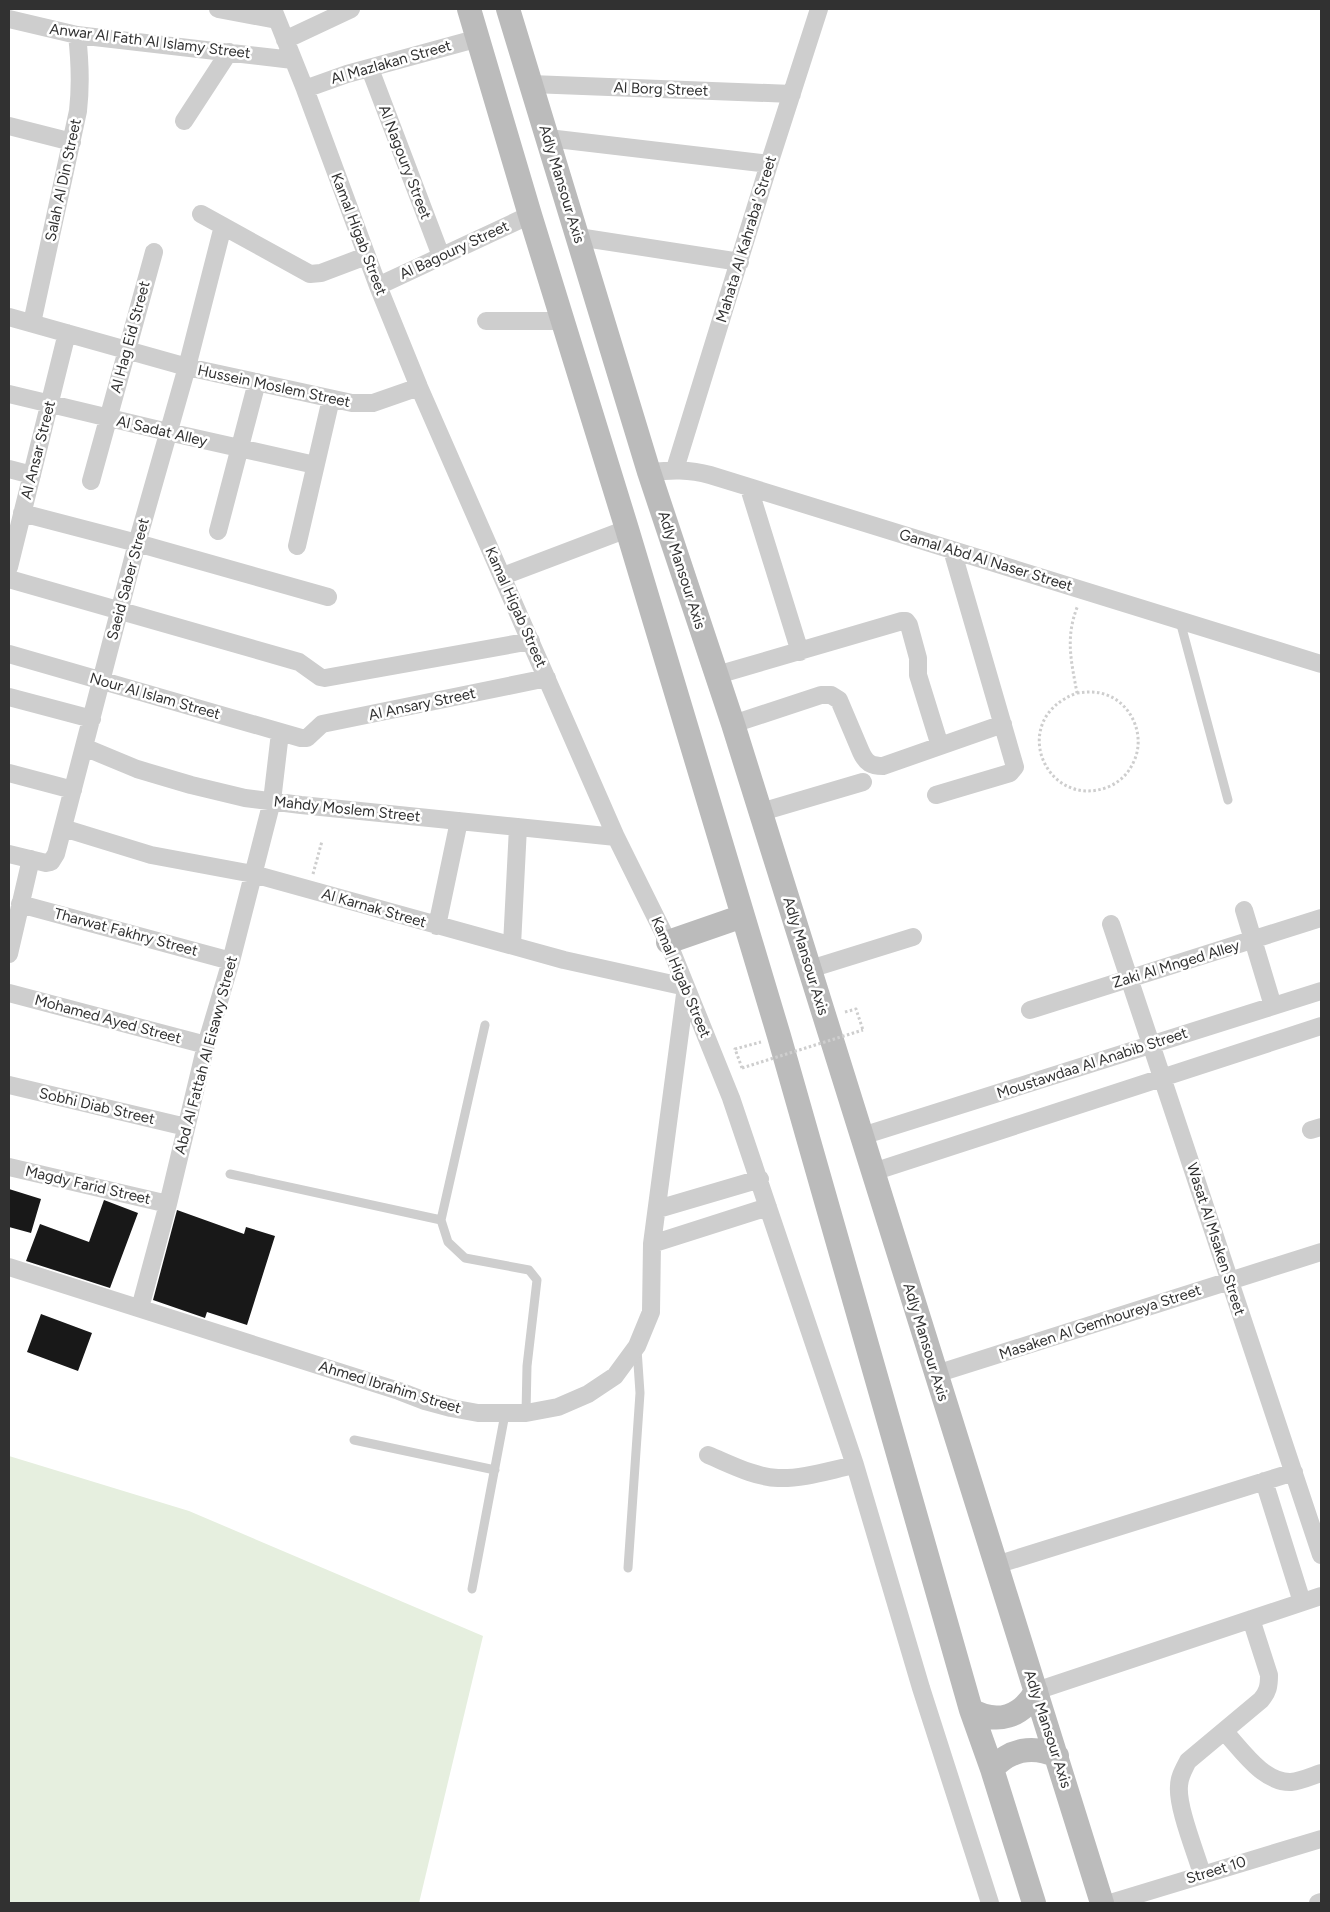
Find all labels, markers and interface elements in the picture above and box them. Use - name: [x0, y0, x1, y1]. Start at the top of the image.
- street label: Anwar Al Fath Al Islamy Street: [48, 20, 252, 62]
- street label: Al Mazlakan Street: [329, 36, 454, 88]
- street label: Al Borg Street: [613, 78, 709, 100]
- street label: Al Nagoury Street: [375, 102, 435, 222]
- street label: Salah Al Din Street: [41, 117, 85, 243]
- street label: Adly Mansour Axis: [535, 123, 589, 245]
- street label: Mahata Al Kahraba' Street: [712, 153, 780, 325]
- street label: Kamal Higab Street: [327, 170, 391, 298]
- street label: Al Bagoury Street: [396, 217, 512, 283]
- street label: Al Hag Eid Street: [106, 279, 154, 395]
- street label: Hussein Moslem Street: [196, 361, 352, 411]
- street label: Al Ansar Street: [17, 398, 59, 501]
- street label: Al Sadat Alley: [115, 412, 209, 450]
- street label: Adly Mansour Axis: [654, 509, 710, 631]
- street label: Saeid Saber Street: [103, 516, 153, 642]
- street label: Gamal Abd Al Naser Street: [897, 525, 1075, 595]
- street label: Kamal Higab Street: [481, 544, 551, 670]
- street label: Nour Al Islam Street: [88, 669, 223, 723]
- street label: Al Ansary Street: [367, 684, 477, 724]
- street label: Mahdy Moslem Street: [273, 792, 422, 826]
- street label: Al Karnak Street: [320, 884, 429, 932]
- street label: Adly Mansour Axis: [779, 895, 833, 1017]
- street label: Tharwat Fakhry Street: [52, 904, 200, 960]
- street label: Kamal Higab Street: [647, 914, 715, 1041]
- street label: Zaki Al Mnged Alley: [1110, 936, 1242, 992]
- street label: Abd Al Fattah Al Eisawy Street: [171, 953, 241, 1156]
- street label: Mohamed Ayed Street: [33, 991, 184, 1047]
- street label: Moustawdaa Al Anabib Street: [994, 1024, 1190, 1102]
- street label: Sobhi Diab Street: [37, 1084, 157, 1128]
- street label: Wasat Al Msaken Street: [1183, 1160, 1249, 1318]
- street label: Magdy Farid Street: [23, 1162, 153, 1208]
- street label: Adly Mansour Axis: [899, 1281, 953, 1403]
- street label: Masaken Al Gemhoureya Street: [997, 1281, 1204, 1363]
- street label: Ahmed Ibrahim Street: [317, 1357, 464, 1417]
- street label: Adly Mansour Axis: [1020, 1668, 1076, 1790]
- street label: Street 10: [1184, 1852, 1248, 1888]

